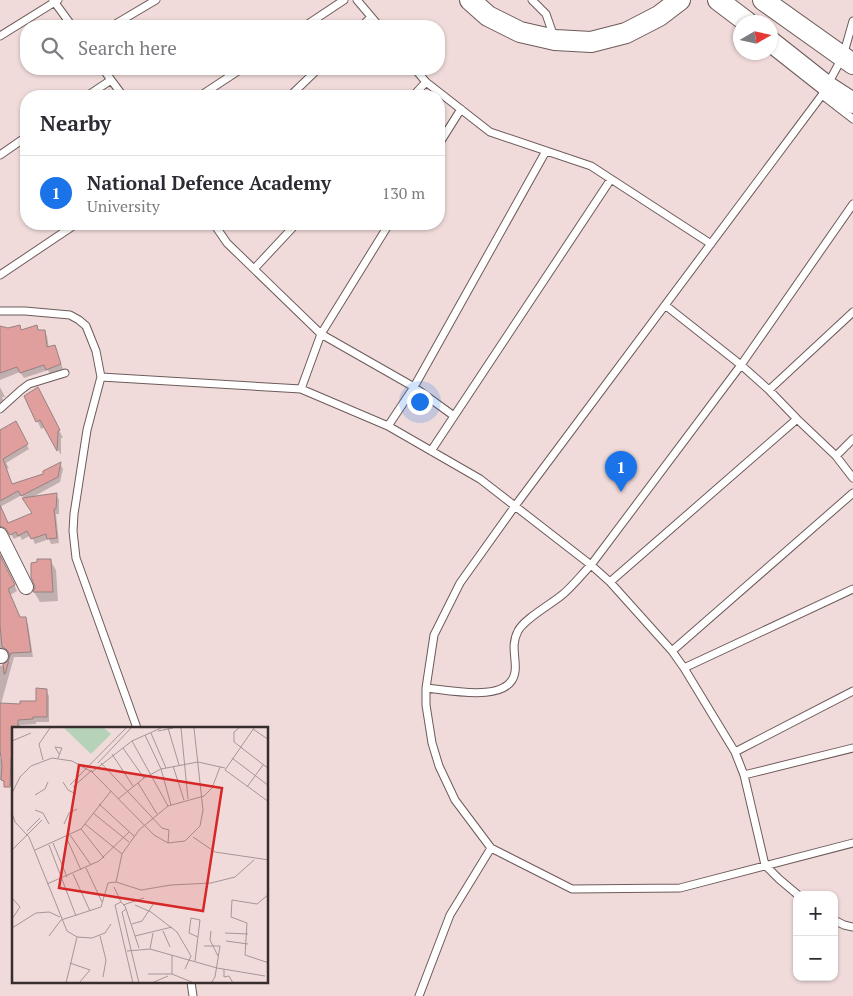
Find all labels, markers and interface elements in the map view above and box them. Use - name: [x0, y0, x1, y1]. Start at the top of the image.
- north arrow: [733, 15, 778, 60]
- search box: [20, 20, 445, 75]
- icon: search: [38, 34, 66, 62]
- text: Search here: [78, 35, 177, 60]
- text: Nearby: [40, 109, 111, 137]
- text: National Defence Academy: [87, 170, 331, 195]
- text: 1: [51, 182, 61, 204]
- text: 130 m: [382, 182, 425, 204]
- text: University: [87, 195, 160, 217]
- your location: [407, 389, 433, 415]
- pin: 1: [605, 451, 637, 492]
- inset map: [12, 727, 269, 984]
- map controls: [793, 891, 838, 981]
- button: +: [793, 891, 838, 936]
- button: −: [793, 936, 838, 981]

